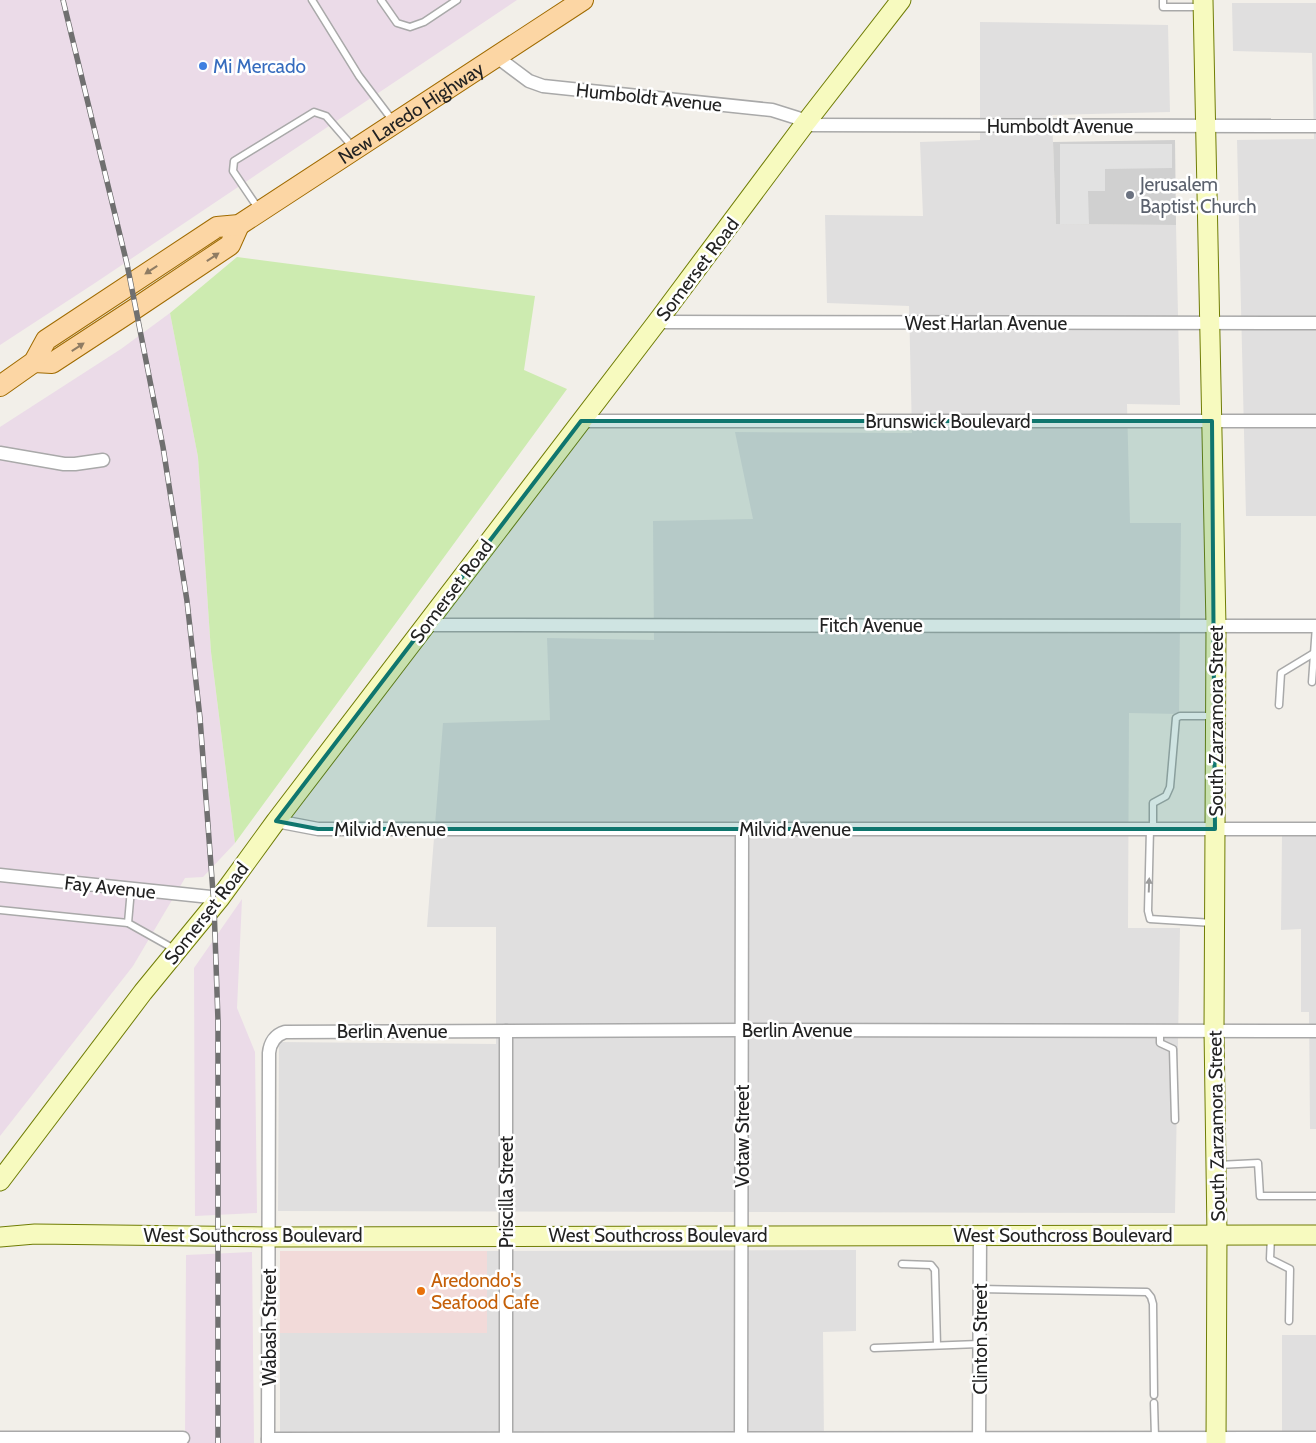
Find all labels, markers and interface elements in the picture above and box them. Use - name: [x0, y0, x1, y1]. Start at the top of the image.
- place label: Mi Mercado: [213, 55, 306, 78]
- street label: New Laredo Highway: [334, 57, 489, 169]
- marker: Mi Mercado: [197, 60, 209, 72]
- street label: Humboldt Avenue: [575, 78, 723, 117]
- street label: Humboldt Avenue: [987, 115, 1134, 138]
- place label: Jerusalem Baptist Church: [1139, 173, 1257, 218]
- marker: Jerusalem Baptist Church: [1124, 189, 1136, 201]
- street label: Somerset Road: [651, 213, 744, 326]
- one-way arrow: [206, 252, 220, 261]
- one-way arrow: [144, 265, 158, 275]
- street label: West Harlan Avenue: [905, 312, 1068, 335]
- one-way arrow: [71, 342, 84, 351]
- street label: Brunswick Boulevard: [865, 410, 1031, 433]
- street label: Somerset Road: [405, 535, 498, 648]
- street label: Fitch Avenue: [819, 614, 923, 637]
- street label: South Zarzamora Street: [1205, 625, 1228, 817]
- street label: Milvid Avenue: [334, 818, 446, 841]
- street label: Milvid Avenue: [739, 818, 851, 841]
- street label: Somerset Road: [159, 858, 253, 969]
- street label: Fay Avenue: [63, 871, 157, 904]
- one-way arrow: [1145, 876, 1153, 892]
- street label: Berlin Avenue: [742, 1019, 853, 1042]
- street label: Berlin Avenue: [337, 1020, 448, 1043]
- street label: South Zarzamora Street: [1203, 1030, 1230, 1222]
- street label: Votaw Street: [731, 1084, 754, 1187]
- street label: Priscilla Street: [495, 1135, 518, 1248]
- street label: West Southcross Boulevard: [144, 1224, 363, 1247]
- street label: West Southcross Boulevard: [549, 1224, 768, 1247]
- street label: West Southcross Boulevard: [954, 1224, 1173, 1247]
- street label: Wabash Street: [258, 1268, 281, 1386]
- place label: Aredondo's Seafood Cafe: [431, 1269, 539, 1314]
- street label: Clinton Street: [969, 1283, 992, 1395]
- marker: Aredondo's Seafood Cafe: [415, 1285, 427, 1297]

